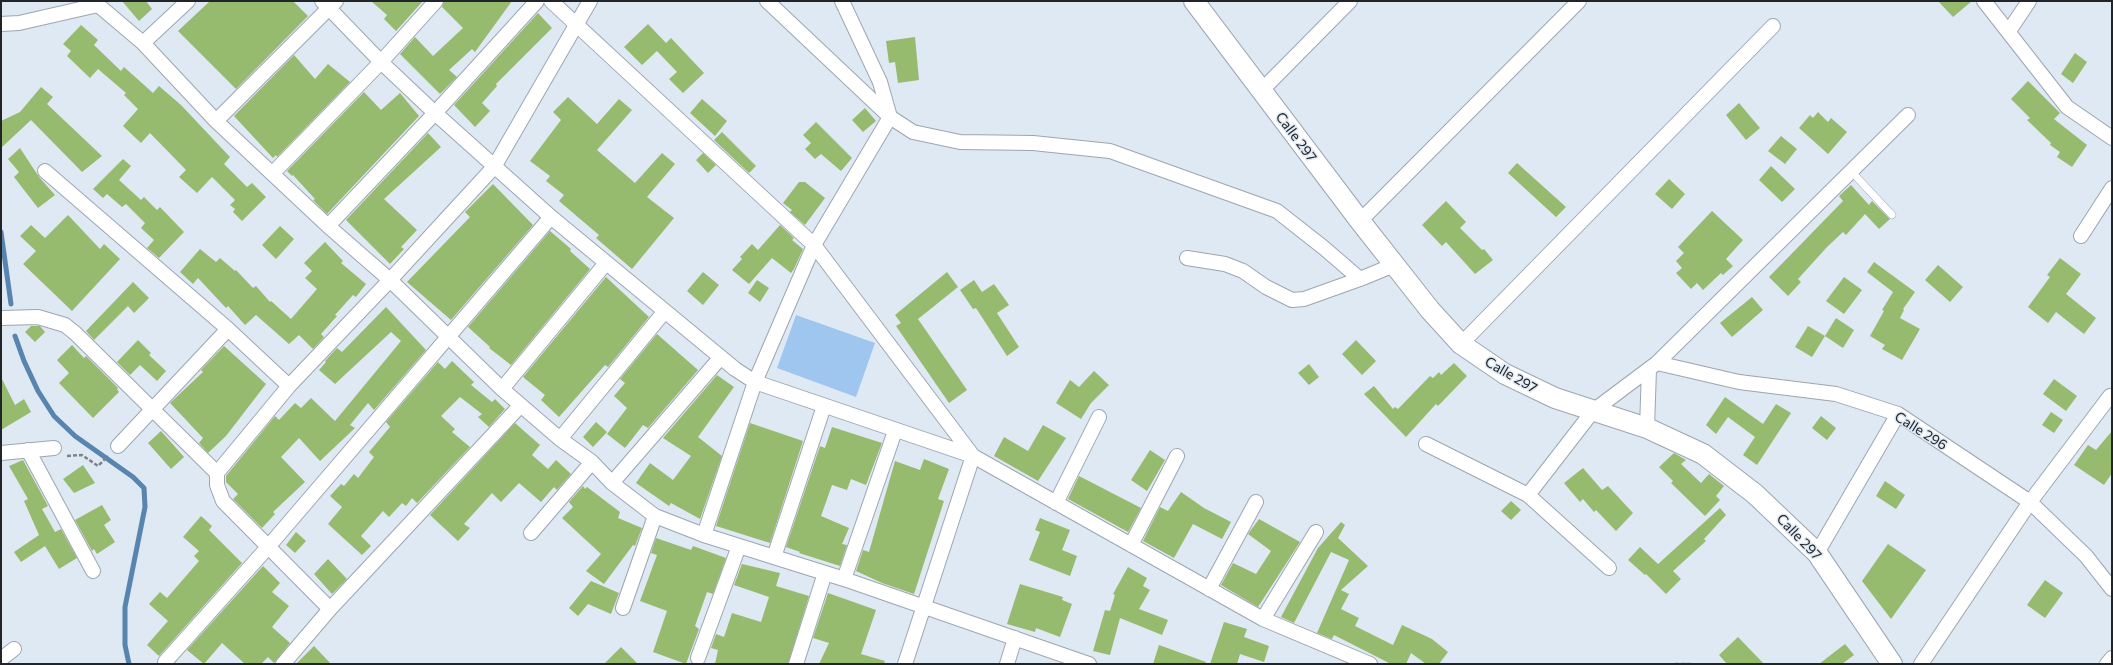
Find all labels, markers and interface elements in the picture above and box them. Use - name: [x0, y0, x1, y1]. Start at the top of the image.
- street label: Calle 297: [1272, 109, 1320, 165]
- street label: Calle 297: [1482, 353, 1540, 397]
- street label: Calle 296: [1892, 408, 1950, 454]
- street label: Calle 297: [1773, 510, 1825, 564]

